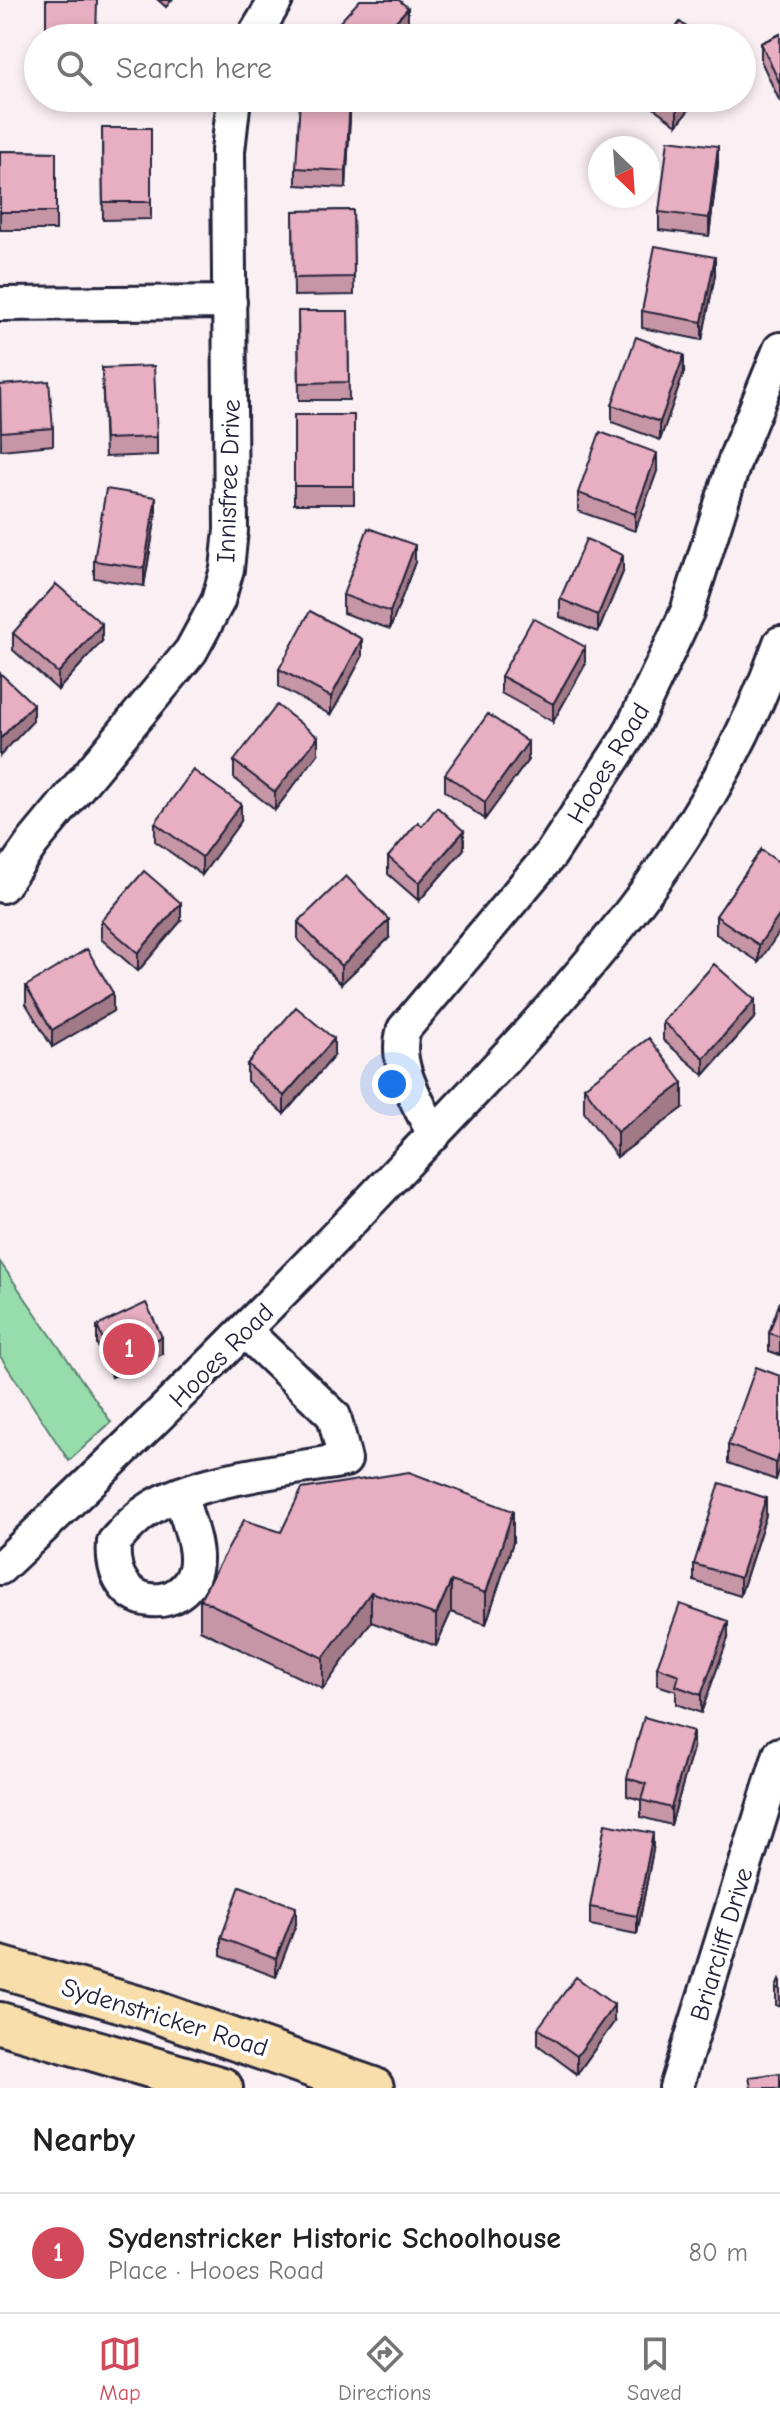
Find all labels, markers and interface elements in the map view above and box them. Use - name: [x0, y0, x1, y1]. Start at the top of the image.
- search box: [24, 24, 756, 112]
- icon: search: [52, 46, 96, 90]
- text: Search here: [116, 51, 272, 86]
- north arrow: [588, 136, 660, 208]
- street label: Innisfree Drive: [211, 399, 247, 563]
- street label: Hooes Road: [561, 698, 656, 829]
- your location: [372, 1064, 412, 1104]
- street label: Hooes Road: [163, 1297, 280, 1414]
- pin: 1: [103, 1319, 155, 1379]
- street label: Briarcliff Drive: [684, 1864, 759, 2025]
- street label: Sydenstricker Road: [58, 1972, 271, 2064]
- text: Nearby: [32, 2120, 135, 2160]
- text: Sydenstricker Historic Schoolhouse: [108, 2221, 561, 2256]
- text: 1: [53, 2238, 63, 2268]
- text: 80 m: [689, 2238, 748, 2268]
- text: Place · Hooes Road: [108, 2256, 324, 2286]
- tab: Map: [98, 2332, 142, 2406]
- tab: Directions: [338, 2332, 431, 2406]
- tab: Saved: [627, 2332, 682, 2406]

